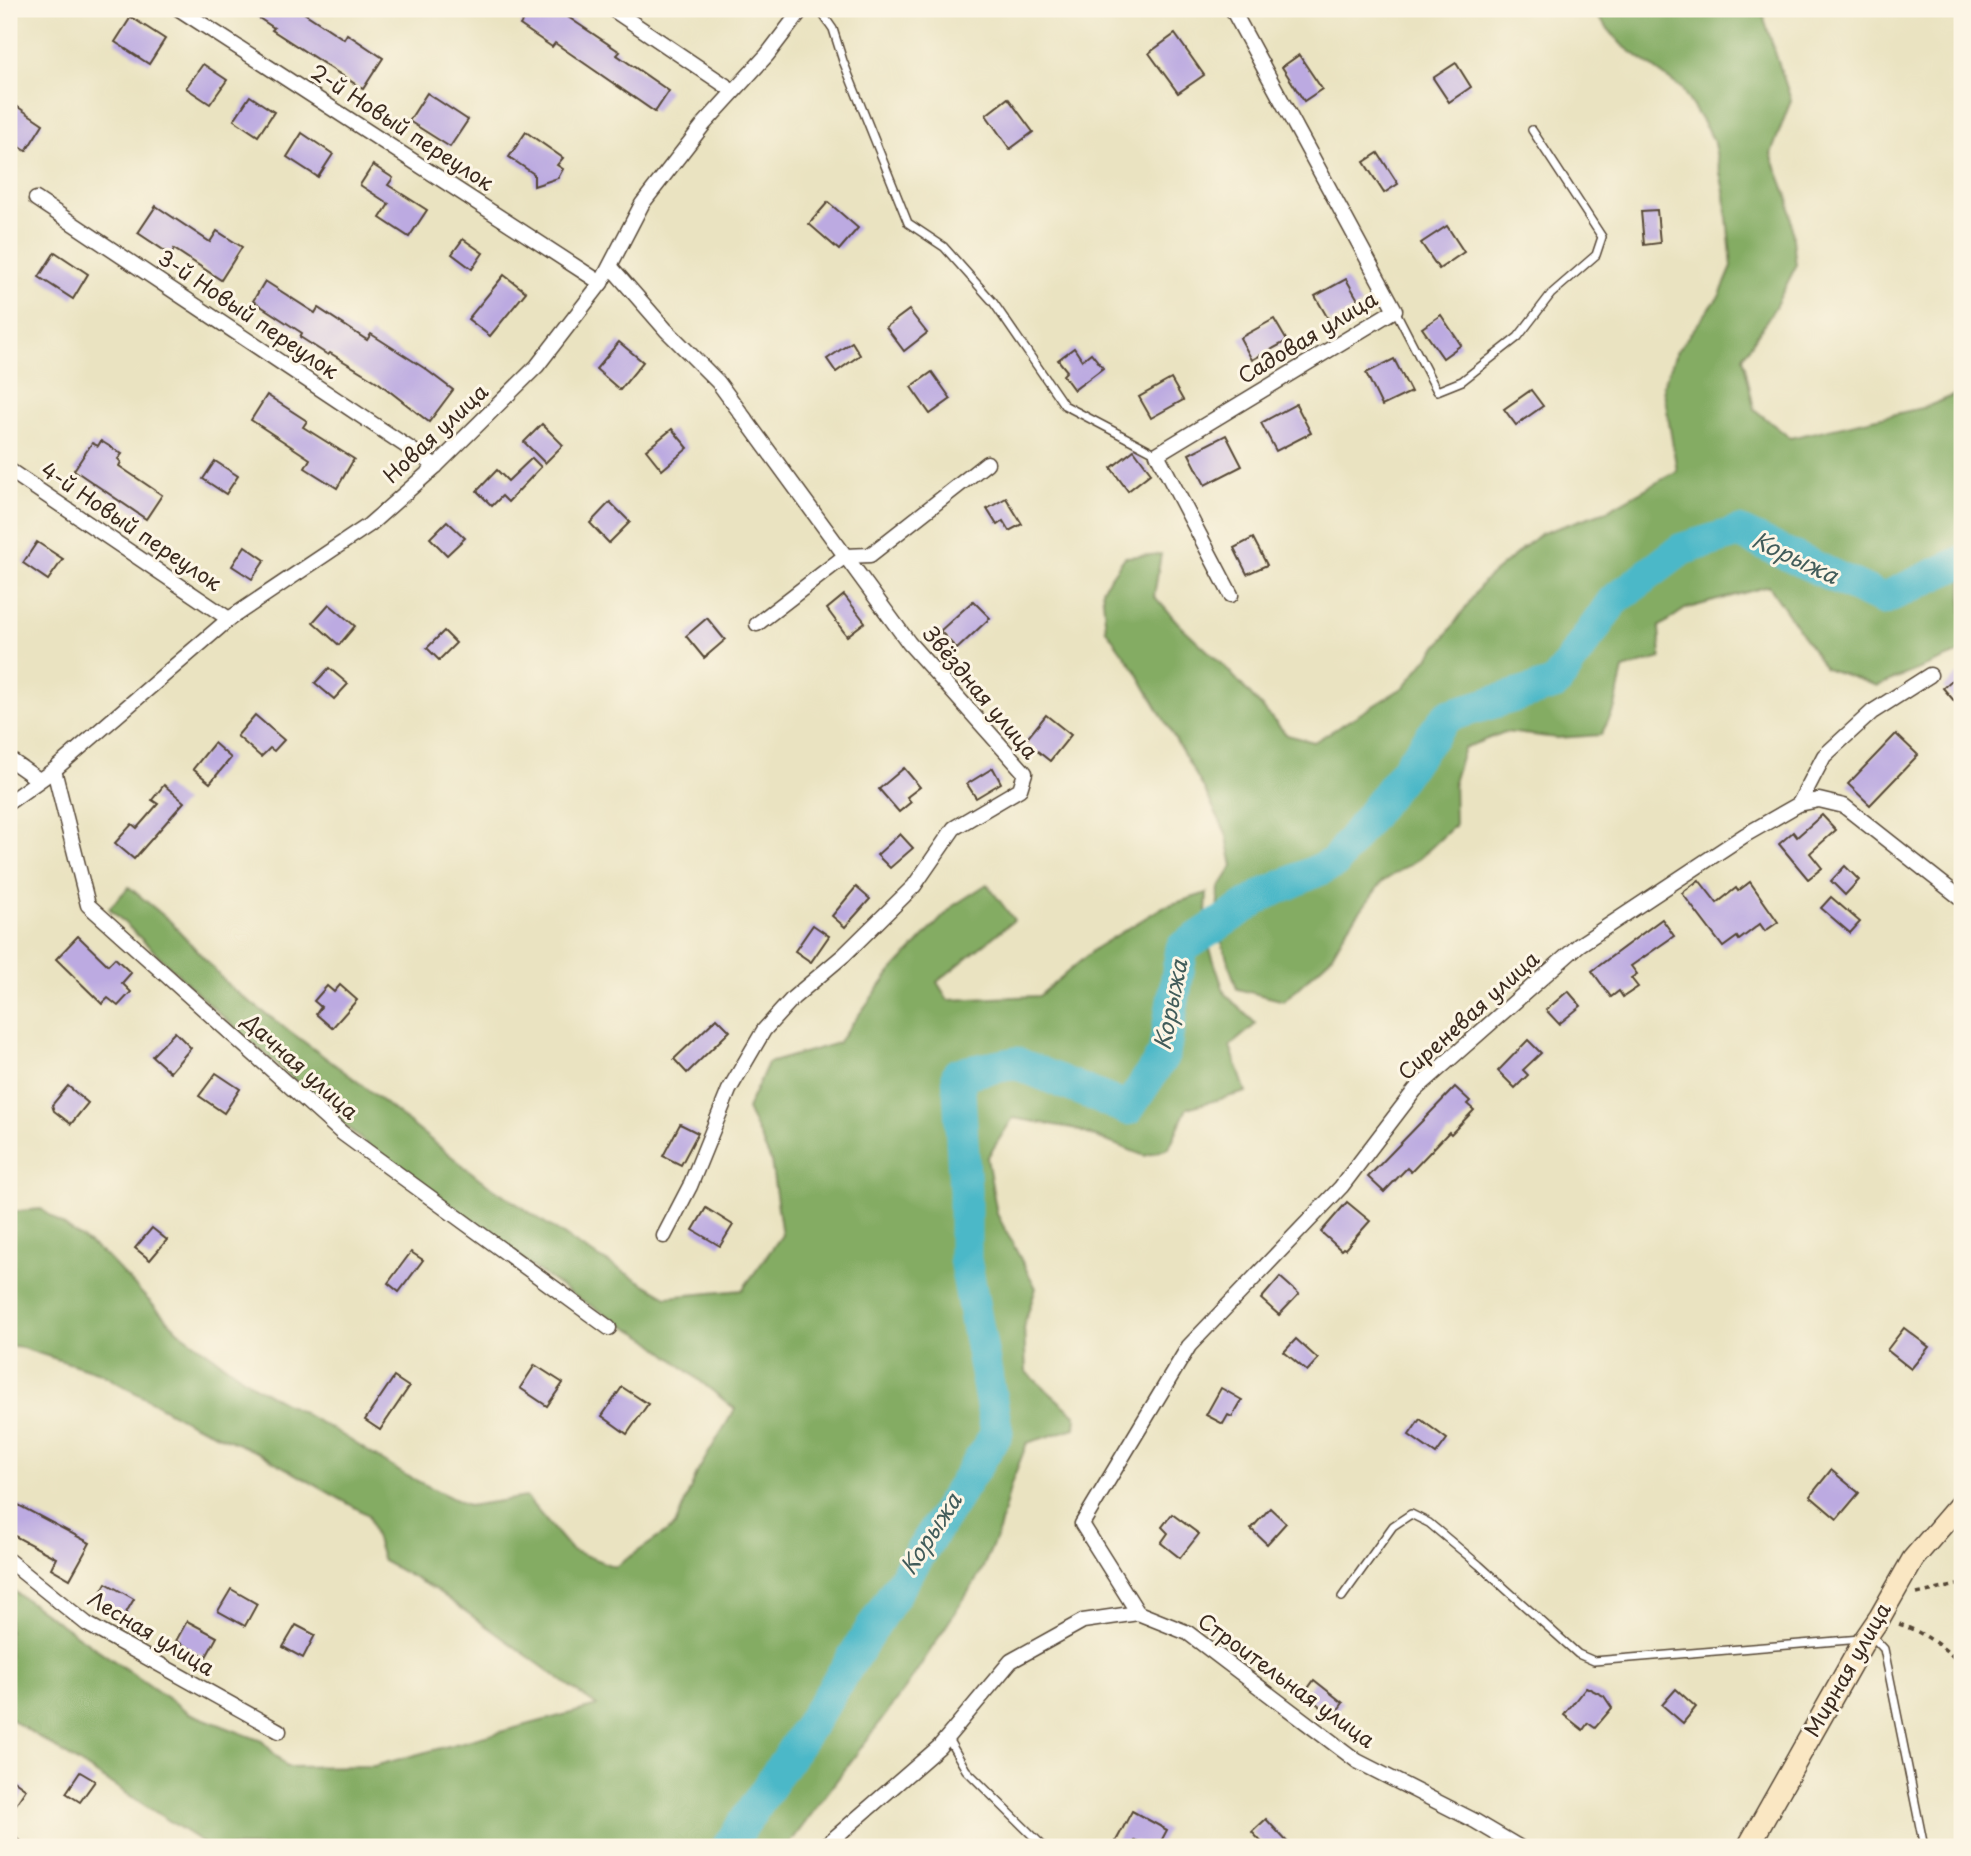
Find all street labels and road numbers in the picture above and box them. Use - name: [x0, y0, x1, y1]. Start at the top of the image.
- street label: 2-й Новый переулок: [305, 55, 501, 198]
- street label: 3-й Новый переулок: [152, 241, 346, 386]
- street label: Садовая улица: [1231, 281, 1384, 391]
- street label: Новая улица: [375, 375, 495, 490]
- street label: 4-й Новый переулок: [35, 453, 229, 598]
- street label: Звёздная улица: [916, 618, 1047, 766]
- street label: Сиреневая улица: [1390, 942, 1546, 1087]
- street label: Дачная улица: [236, 1004, 367, 1127]
- street label: Лесная улица: [83, 1582, 222, 1683]
- street label: Мирная улица: [1795, 1595, 1898, 1742]
- street label: Строительная улица: [1192, 1604, 1383, 1755]

